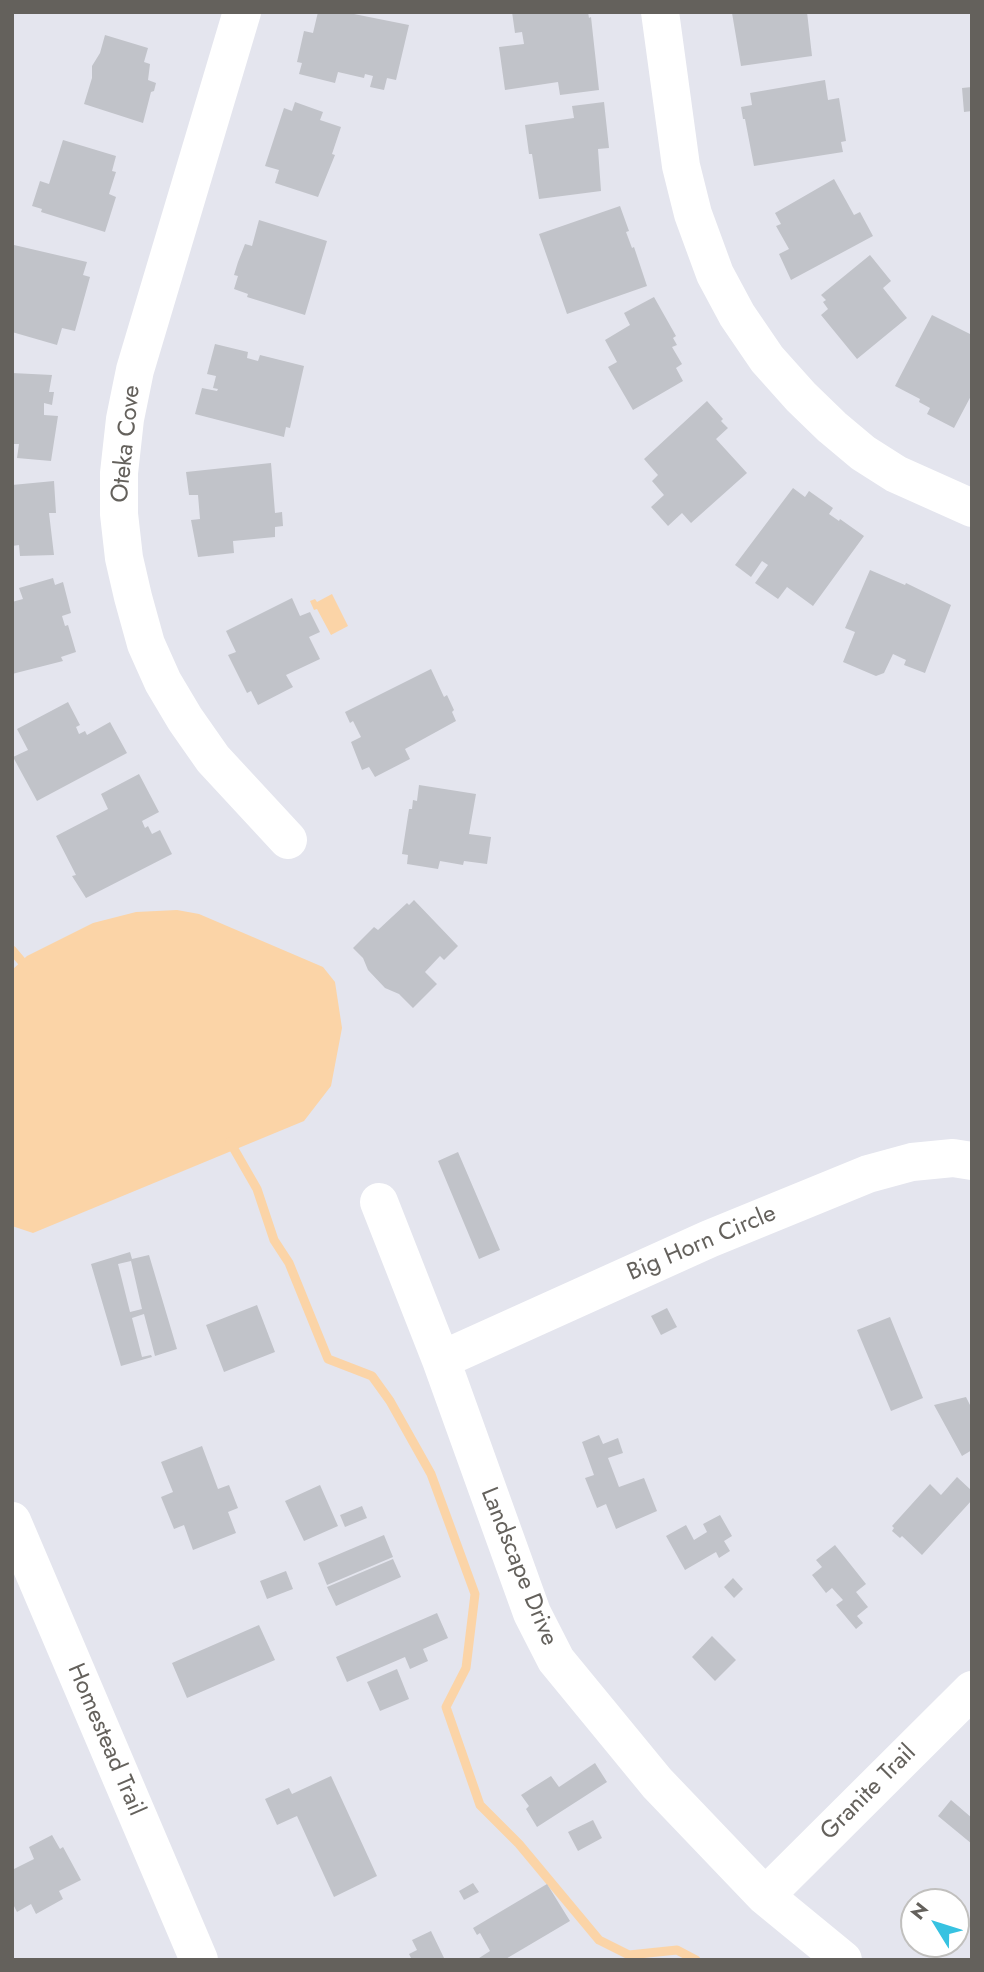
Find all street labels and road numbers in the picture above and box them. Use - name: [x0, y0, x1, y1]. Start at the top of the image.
- street label: Oteka Cove: [107, 384, 147, 504]
- street label: Big Horn Circle: [623, 1200, 781, 1288]
- street label: Landscape Drive: [473, 1484, 563, 1650]
- street label: Homestead Trail: [60, 1660, 150, 1820]
- street label: Granite Trail: [815, 1739, 923, 1847]

